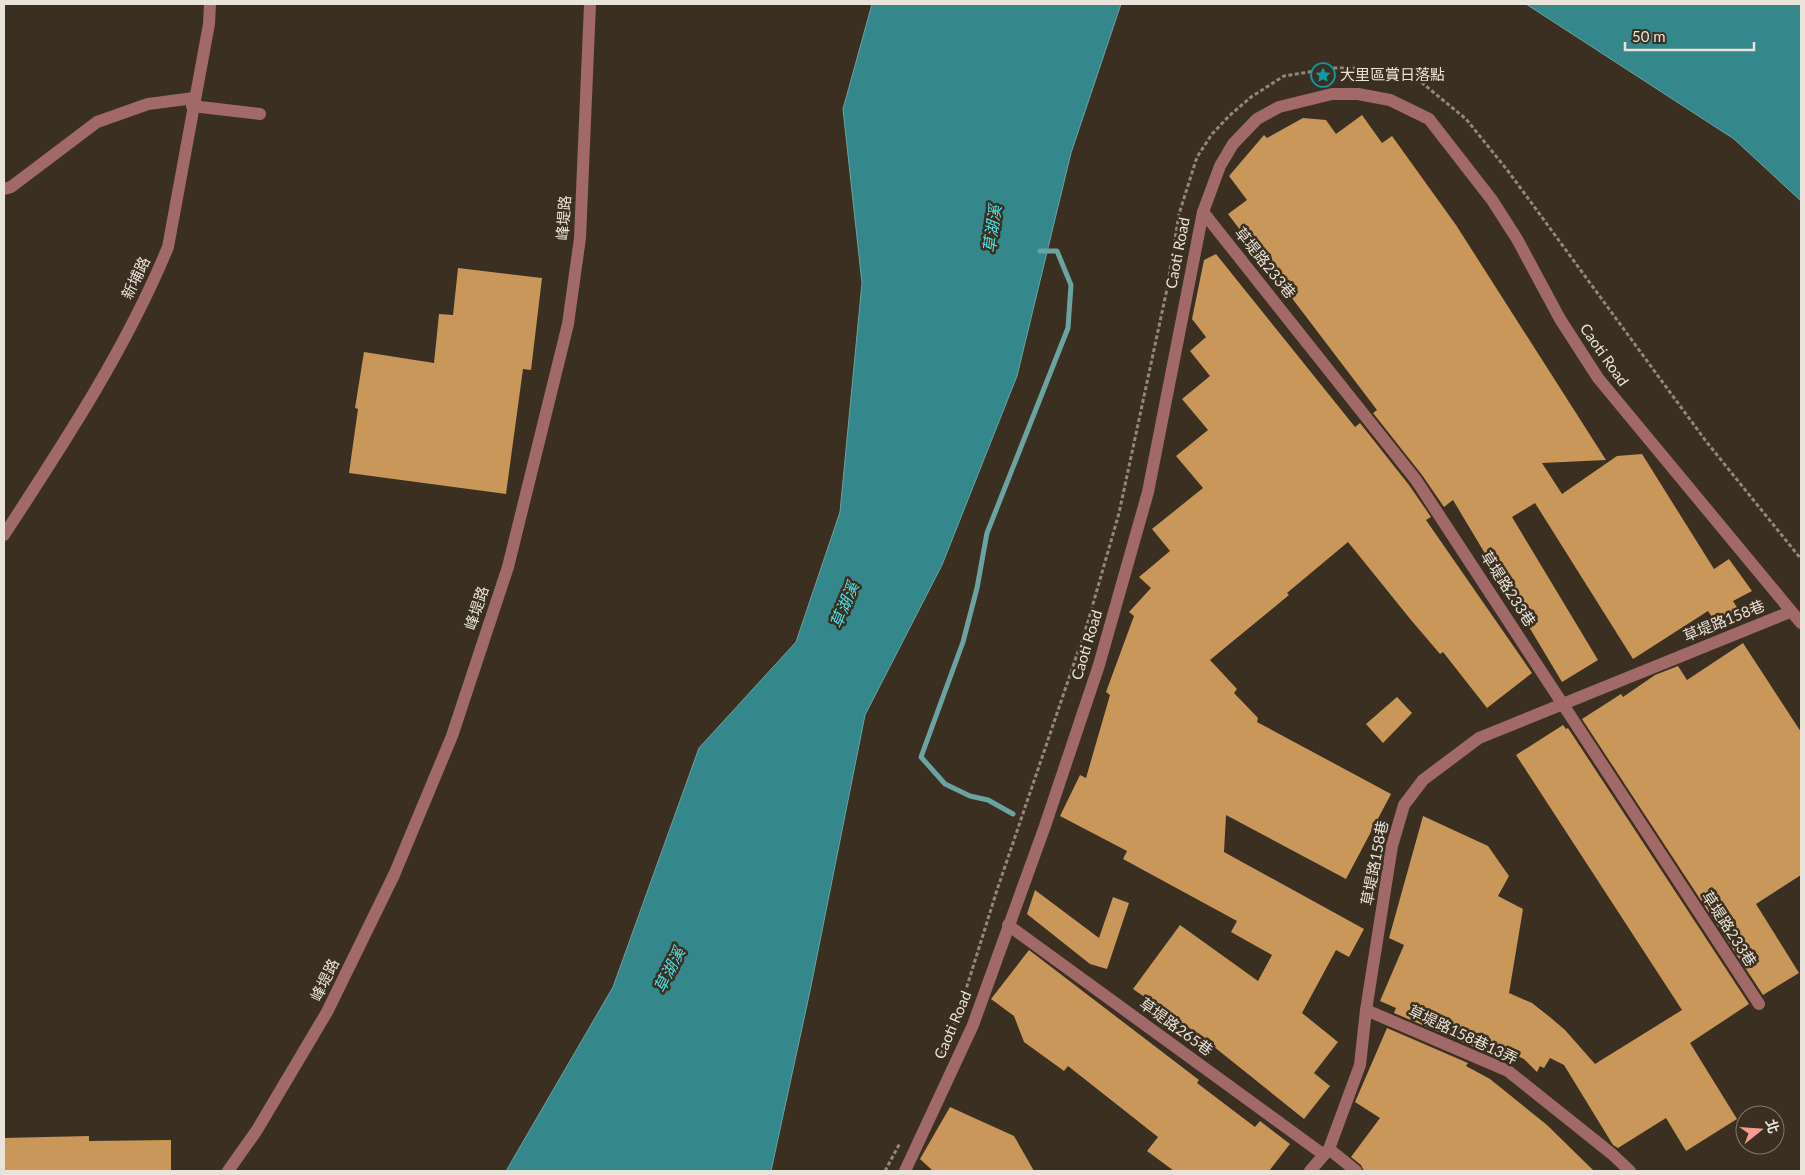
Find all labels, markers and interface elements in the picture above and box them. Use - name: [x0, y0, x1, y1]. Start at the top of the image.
- scale bar: [1625, 20, 1754, 52]
- text: 50 m: [1632, 27, 1666, 45]
- place icon: 大里區賞日落點: [1310, 62, 1336, 88]
- place label: 大里區賞日落點: [1340, 65, 1445, 83]
- street label: 峰堤路: [552, 195, 574, 241]
- water label: 草湖溪: [979, 202, 1005, 254]
- street label: Caoti Road: [1161, 216, 1193, 290]
- street label: 草堤路233巷: [1232, 223, 1300, 301]
- street label: 新埔路: [117, 253, 153, 302]
- street label: Caoti Road: [1577, 320, 1633, 389]
- street label: 草堤路233巷: [1478, 547, 1540, 629]
- water label: 草湖溪: [825, 577, 862, 631]
- street label: 峰堤路: [461, 584, 492, 632]
- street label: 草堤路158巷: [1680, 596, 1767, 645]
- street label: Caoti Road: [1067, 608, 1105, 682]
- street label: 草堤路158巷: [1357, 819, 1391, 907]
- street label: 草堤路233巷: [1699, 887, 1761, 969]
- water label: 草湖溪: [649, 942, 689, 995]
- street label: 峰堤路: [306, 955, 342, 1004]
- street label: Caoti Road: [930, 988, 974, 1061]
- street label: 草堤路265巷: [1136, 994, 1217, 1059]
- street label: 草堤路158巷13弄: [1406, 1001, 1521, 1067]
- north arrow: [1735, 1105, 1785, 1155]
- text: 北: [1763, 1117, 1783, 1135]

